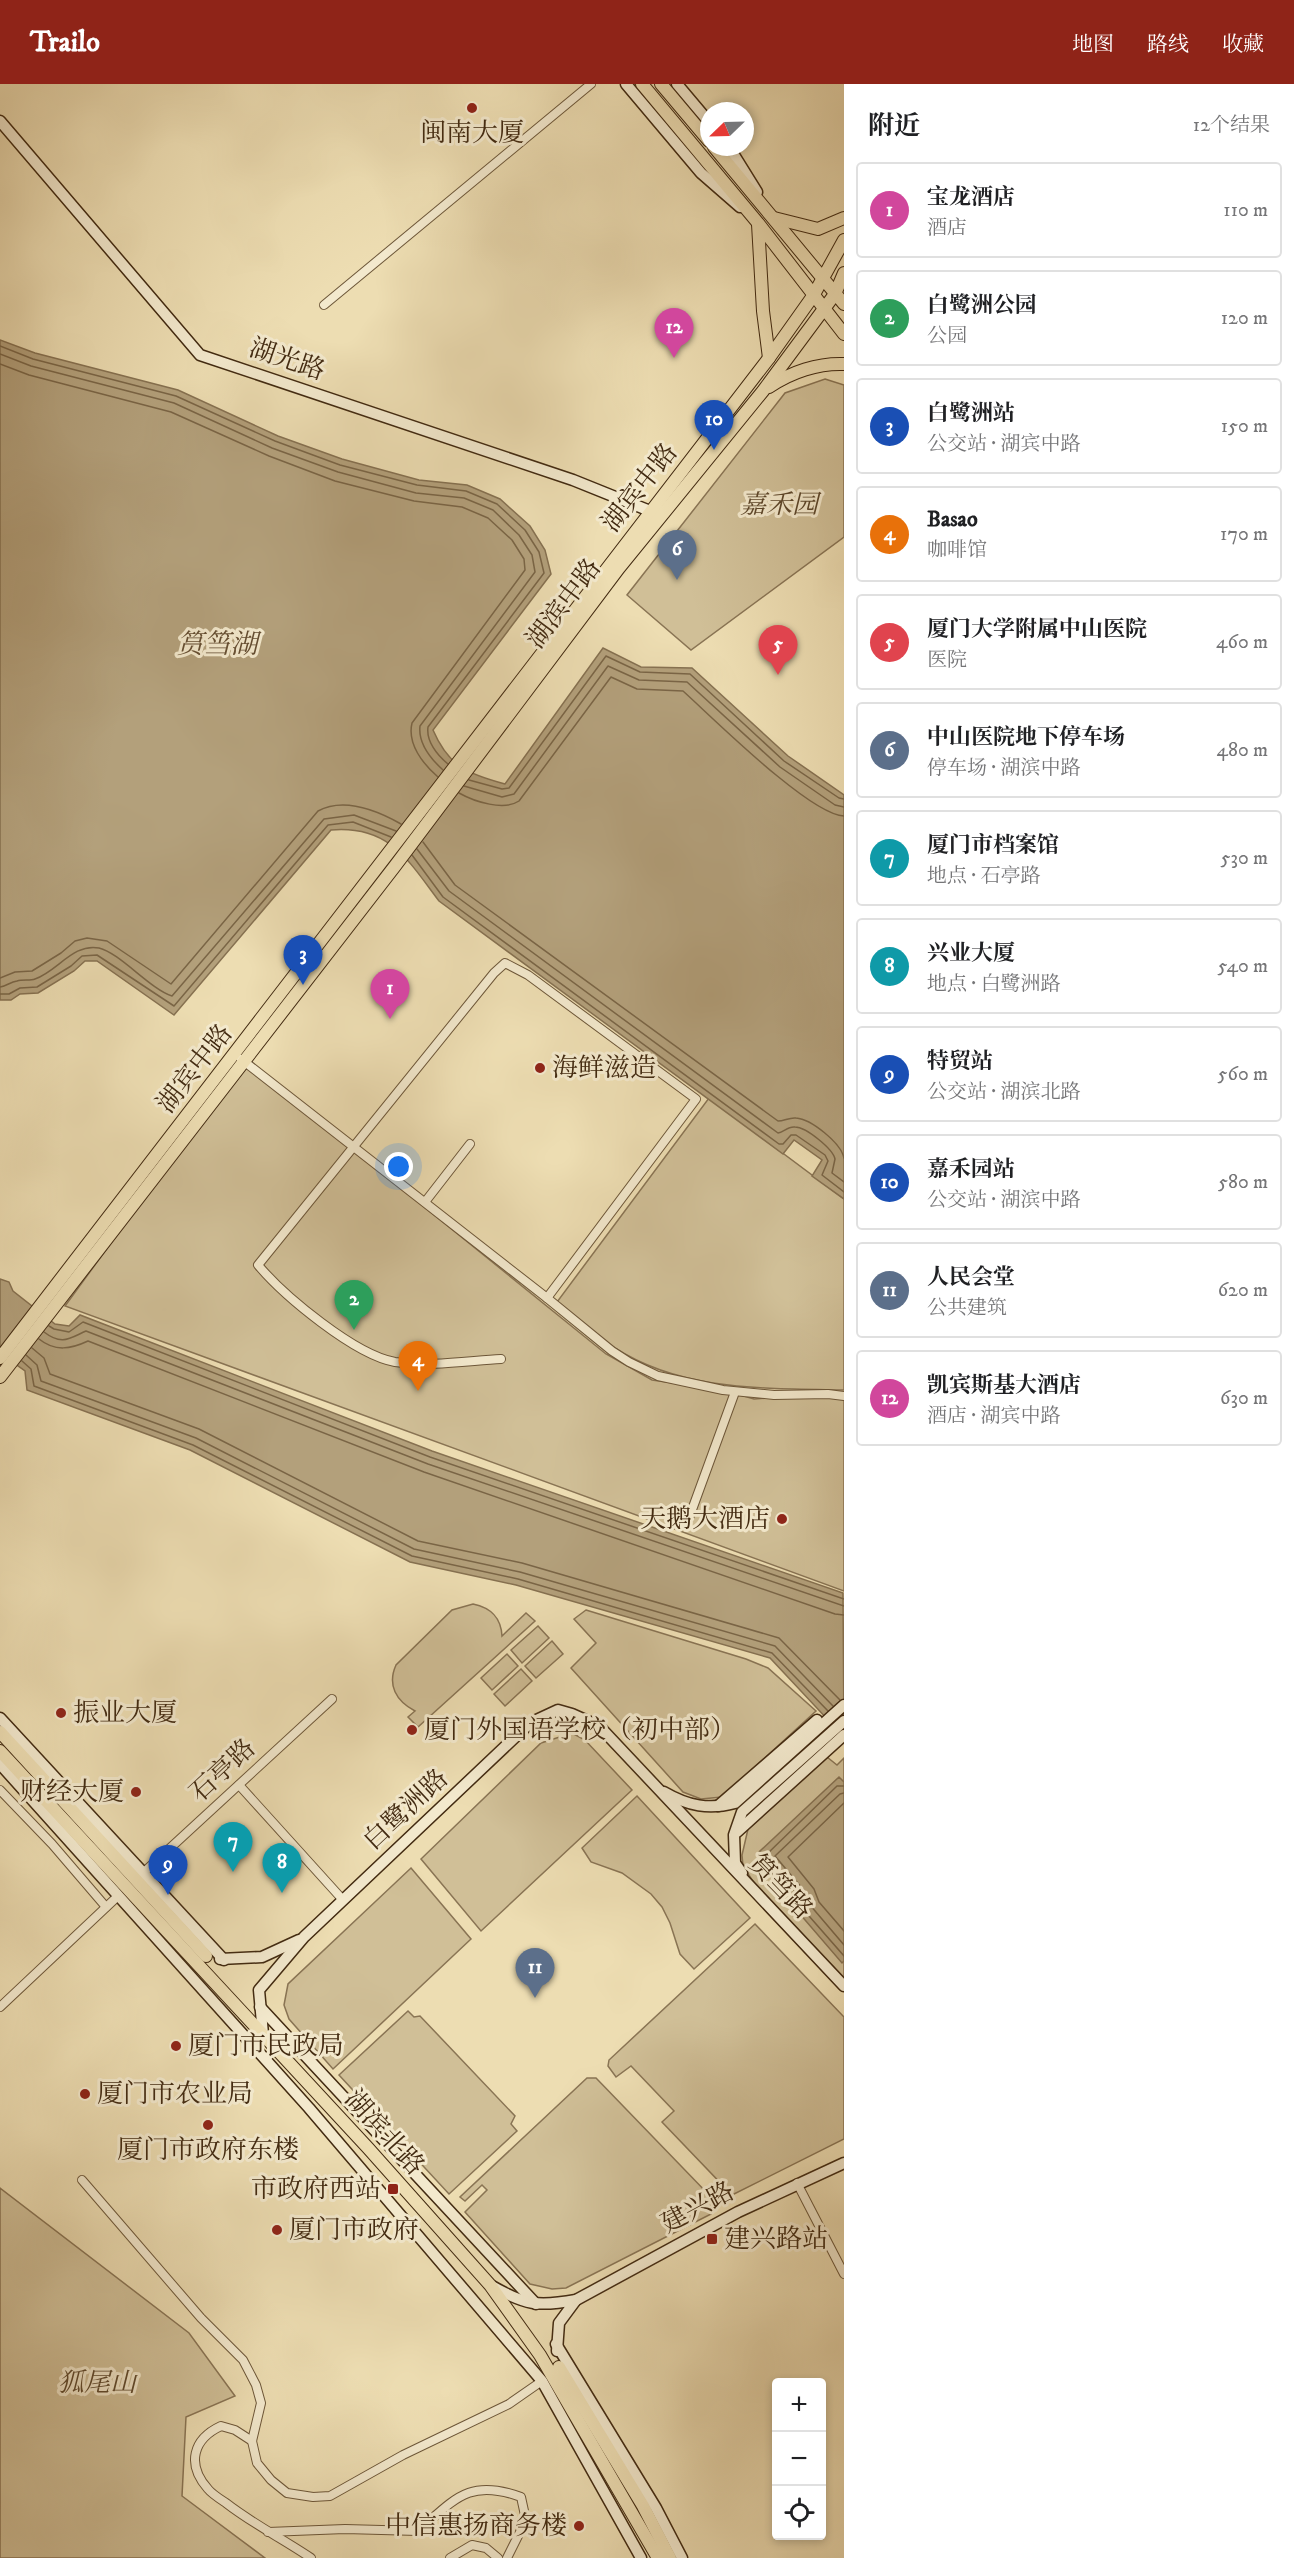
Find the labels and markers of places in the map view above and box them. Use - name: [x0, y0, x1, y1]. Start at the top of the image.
- marker: 闽南大厦: [465, 101, 479, 115]
- place label: 闽南大厦: [420, 117, 524, 150]
- pin: 12: [654, 308, 694, 358]
- pin: 10: [694, 400, 734, 450]
- pin: 6: [658, 530, 696, 580]
- pin: 5: [758, 626, 798, 675]
- pin: 3: [284, 936, 322, 985]
- pin: 1: [370, 970, 410, 1019]
- place label: 海鲜滋造: [552, 1052, 656, 1085]
- marker: 海鲜滋造: [533, 1061, 547, 1075]
- pin: 2: [334, 1280, 374, 1330]
- pin: 4: [398, 1342, 438, 1391]
- place label: 天鹅大酒店: [640, 1503, 770, 1536]
- marker: 天鹅大酒店: [775, 1512, 789, 1526]
- place label: 振业大厦: [73, 1697, 177, 1730]
- marker: 振业大厦: [54, 1706, 68, 1720]
- place label: 厦门外国语学校（初中部）: [424, 1714, 736, 1747]
- marker: 厦门外国语学校（初中部）: [405, 1723, 419, 1737]
- place label: 财经大厦: [20, 1776, 124, 1809]
- marker: 财经大厦: [129, 1785, 143, 1799]
- pin: 7: [214, 1822, 252, 1872]
- pin: 8: [262, 1844, 302, 1893]
- pin: 9: [148, 1846, 188, 1895]
- pin: 11: [516, 1948, 554, 1998]
- place label: 厦门市民政局: [188, 2030, 344, 2063]
- marker: 厦门市民政局: [169, 2039, 183, 2053]
- place label: 厦门市农业局: [97, 2078, 253, 2111]
- marker: 厦门市农业局: [78, 2087, 92, 2101]
- marker: 厦门市政府东楼: [201, 2118, 215, 2132]
- place label: 厦门市政府东楼: [117, 2134, 299, 2167]
- place label: 市政府西站: [251, 2173, 381, 2206]
- marker: 市政府西站: [386, 2182, 400, 2196]
- place label: 厦门市政府: [289, 2214, 419, 2247]
- marker: 厦门市政府: [270, 2223, 284, 2237]
- place label: 建兴路站: [724, 2223, 828, 2256]
- marker: 建兴路站: [705, 2232, 719, 2246]
- place label: 中信惠扬商务楼: [385, 2510, 567, 2543]
- marker: 中信惠扬商务楼: [572, 2519, 586, 2533]

